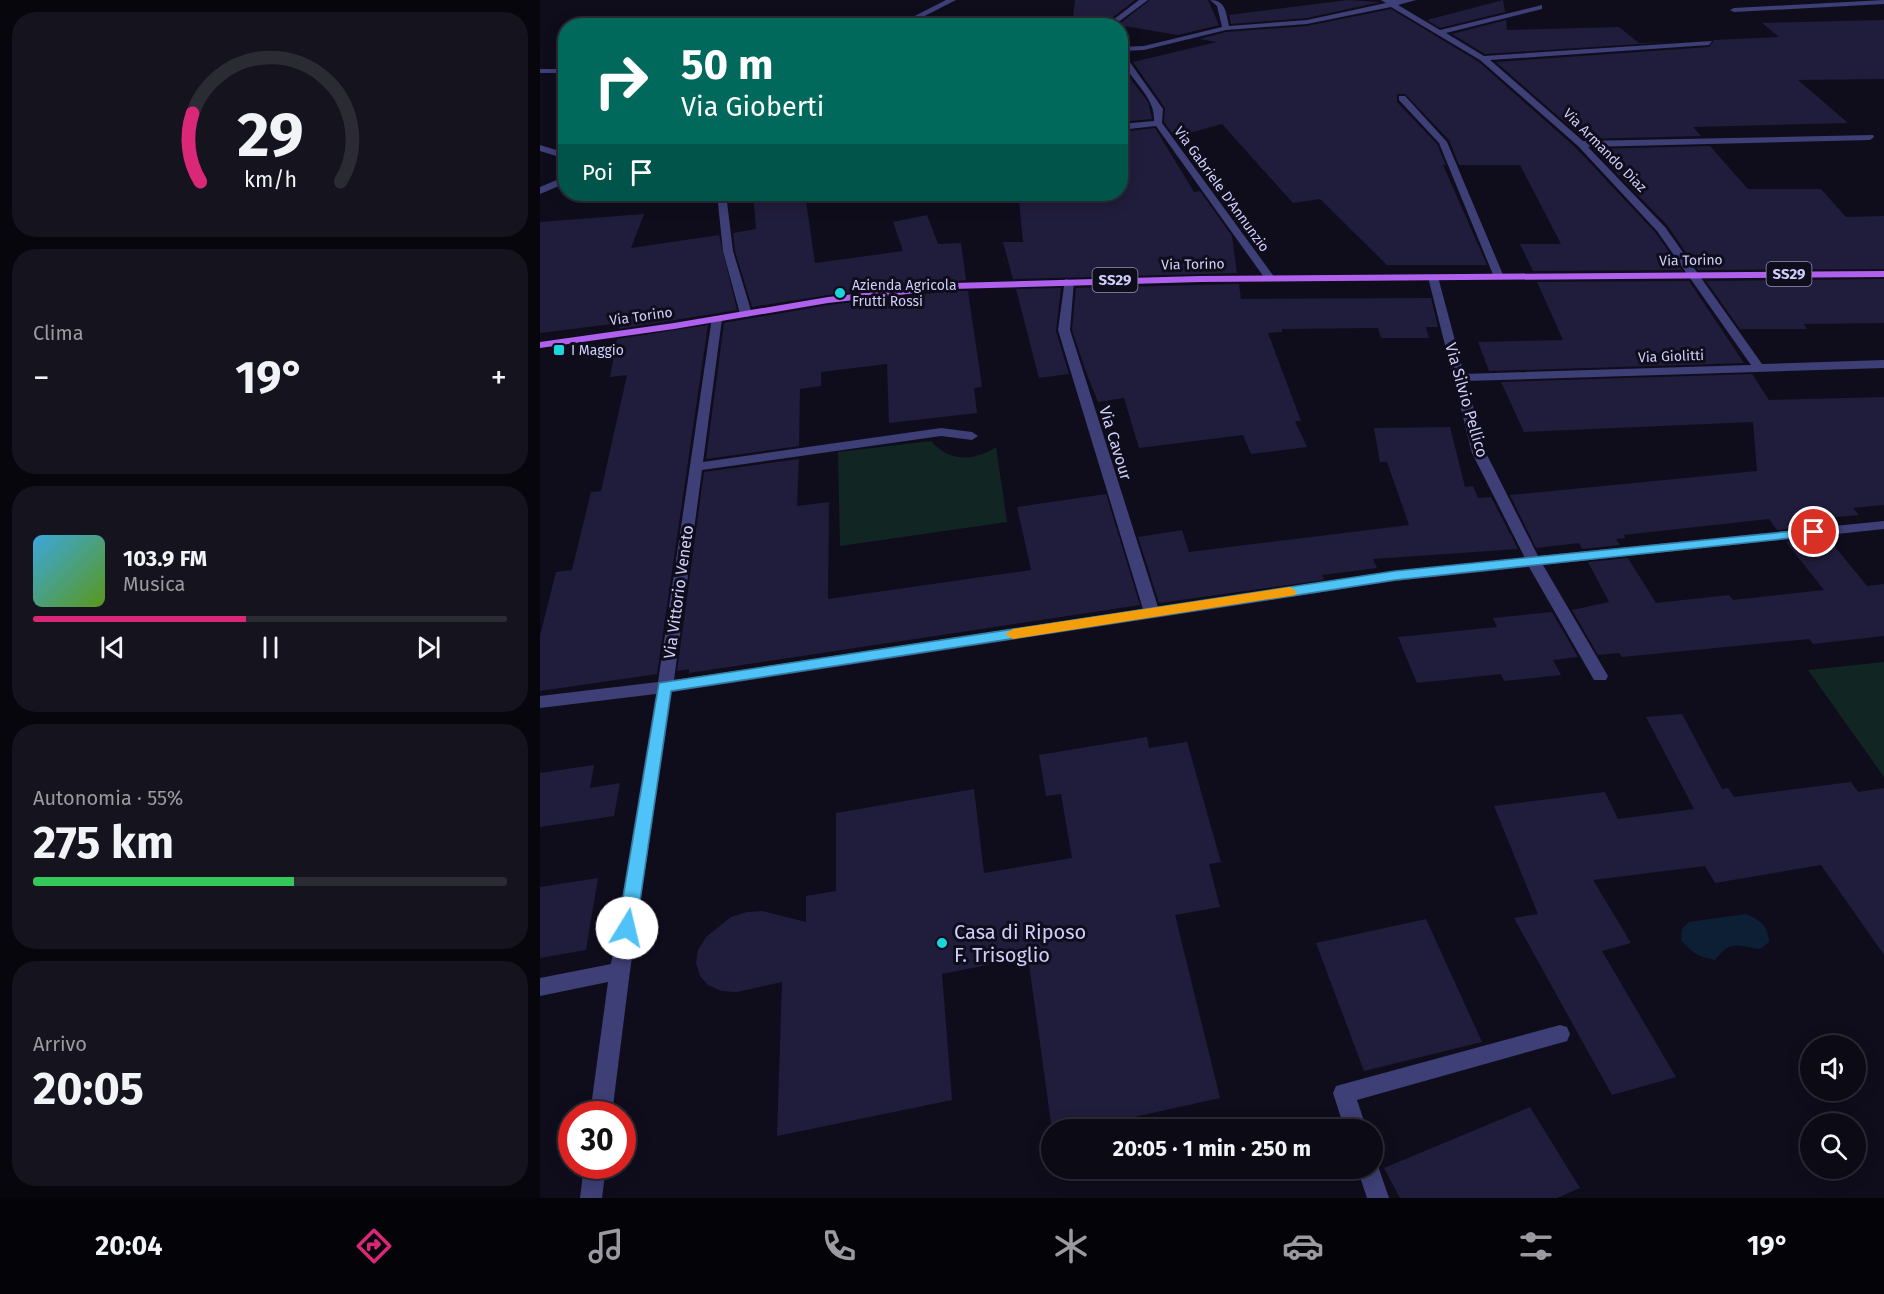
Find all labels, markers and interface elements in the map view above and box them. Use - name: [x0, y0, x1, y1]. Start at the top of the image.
- text: 50 m: [681, 40, 774, 90]
- icon: right: [582, 42, 660, 120]
- text: Via Gioberti: [681, 91, 824, 123]
- text: 29: [237, 98, 303, 173]
- street label: Via Armando Diaz: [1559, 105, 1650, 196]
- street label: Via Gabriele D'Annunzio: [1170, 123, 1273, 255]
- icon: arrive: [625, 156, 658, 189]
- text: Poi: [582, 159, 613, 186]
- text: km/h: [243, 167, 297, 193]
- street label: Via Torino: [1659, 251, 1723, 270]
- street label: Via Torino: [1161, 255, 1225, 274]
- road number: SS29: [1766, 262, 1812, 286]
- road number: SS29: [1092, 268, 1138, 292]
- place label: Azienda Agricola Frutti Rossi: [852, 277, 957, 310]
- marker: Azienda Agricola Frutti Rossi: [833, 286, 847, 300]
- street label: Via Torino: [608, 304, 674, 329]
- text: Clima: [33, 321, 84, 345]
- street label: Via Silvio Pellico: [1441, 341, 1492, 460]
- place label: I Maggio: [571, 342, 624, 359]
- marker: I Maggio: [552, 343, 566, 357]
- street label: Via Giolitti: [1638, 347, 1704, 366]
- text: 19°: [235, 351, 305, 405]
- text: −: [33, 358, 50, 398]
- text: +: [491, 358, 507, 398]
- street label: Via Cavour: [1095, 404, 1136, 483]
- pin: [1788, 506, 1839, 557]
- icon: arrive: [1797, 515, 1830, 548]
- street label: Via Vittorio Veneto: [660, 524, 697, 660]
- text: 103.9 FM: [123, 545, 207, 572]
- text: Musica: [123, 572, 185, 596]
- icon: previous: [96, 631, 129, 664]
- icon: pause: [254, 631, 287, 664]
- icon: next: [412, 631, 445, 664]
- text: Autonomia · 55%: [33, 786, 183, 810]
- text: 275 km: [33, 816, 174, 870]
- position arrow: [595, 896, 659, 960]
- place label: Casa di Riposo F. Trisoglio: [954, 920, 1086, 967]
- marker: Casa di Riposo F. Trisoglio: [935, 936, 949, 950]
- text: Arrivo: [33, 1032, 87, 1056]
- map controls: [1800, 1035, 1866, 1179]
- button: sound: [1800, 1035, 1866, 1101]
- text: 20:05: [33, 1062, 144, 1116]
- speed limit sign: 30: [558, 1101, 636, 1179]
- button: search: [1800, 1113, 1866, 1179]
- text: 20:05 · 1 min · 250 m: [1113, 1135, 1311, 1162]
- icon: directions: [353, 1225, 395, 1267]
- icon: music: [585, 1225, 627, 1267]
- icon: phone: [818, 1225, 860, 1267]
- icon: climate: [1050, 1225, 1092, 1267]
- icon: car: [1282, 1225, 1324, 1267]
- icon: filters: [1515, 1225, 1557, 1267]
- text: 20:04: [95, 1230, 162, 1262]
- text: 19°: [1747, 1230, 1789, 1262]

